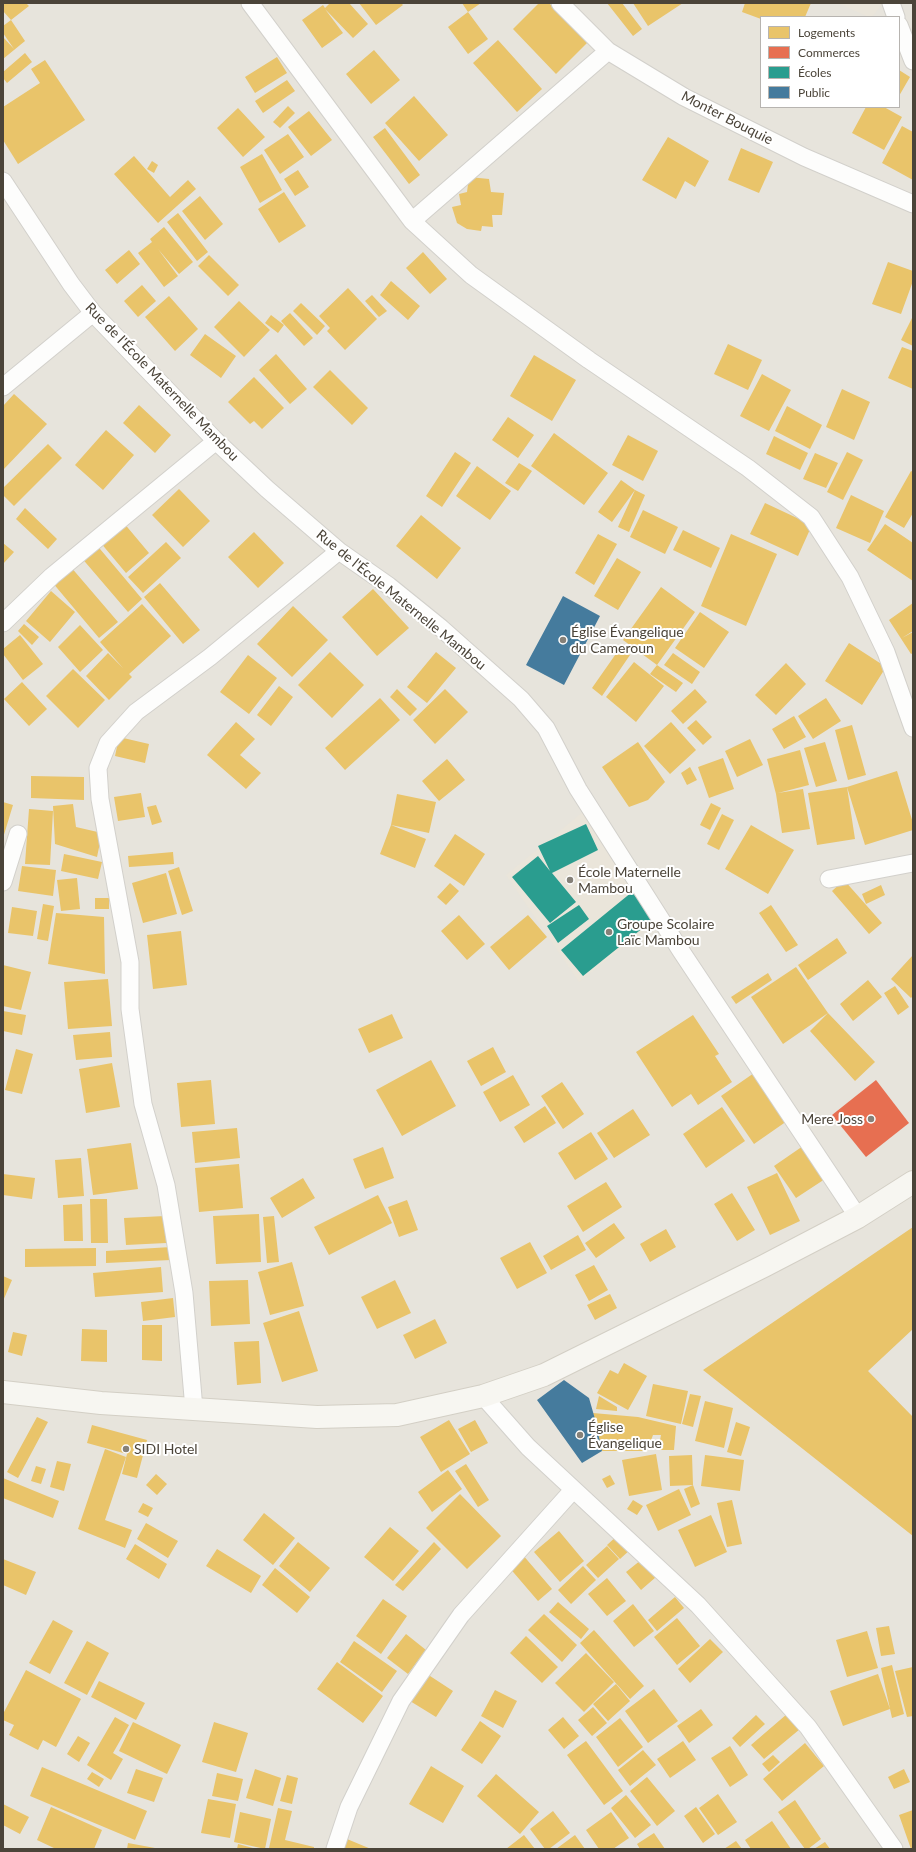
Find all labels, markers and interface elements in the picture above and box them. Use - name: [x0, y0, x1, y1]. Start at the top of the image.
- legend: [760, 16, 900, 108]
- text: Logements: [798, 25, 855, 40]
- text: Commerces: [798, 45, 860, 60]
- text: Écoles: [798, 65, 831, 80]
- text: Public: [798, 85, 830, 100]
- street label: Monter Bouquie: [678, 88, 776, 148]
- street label: Rue de l'École Maternelle Mambou: [82, 299, 242, 465]
- street label: Rue de l'École Maternelle Mambou: [313, 526, 489, 674]
- place label: Église Évangelique du Cameroun: [571, 624, 684, 656]
- marker: Église Évangelique du Cameroun: [558, 635, 568, 645]
- place label: École Maternelle Mambou: [578, 864, 681, 896]
- marker: École Maternelle Mambou: [565, 875, 575, 885]
- place label: Groupe Scolaire Laïc Mambou: [617, 916, 714, 948]
- marker: Groupe Scolaire Laïc Mambou: [604, 927, 614, 937]
- place label: Mere Joss: [801, 1111, 863, 1127]
- marker: Mere Joss: [866, 1114, 876, 1124]
- place label: Église Évangelique: [588, 1419, 662, 1452]
- marker: Église Évangelique: [575, 1430, 585, 1440]
- place label: SIDI Hotel: [134, 1441, 198, 1457]
- marker: SIDI Hotel: [121, 1444, 131, 1454]

